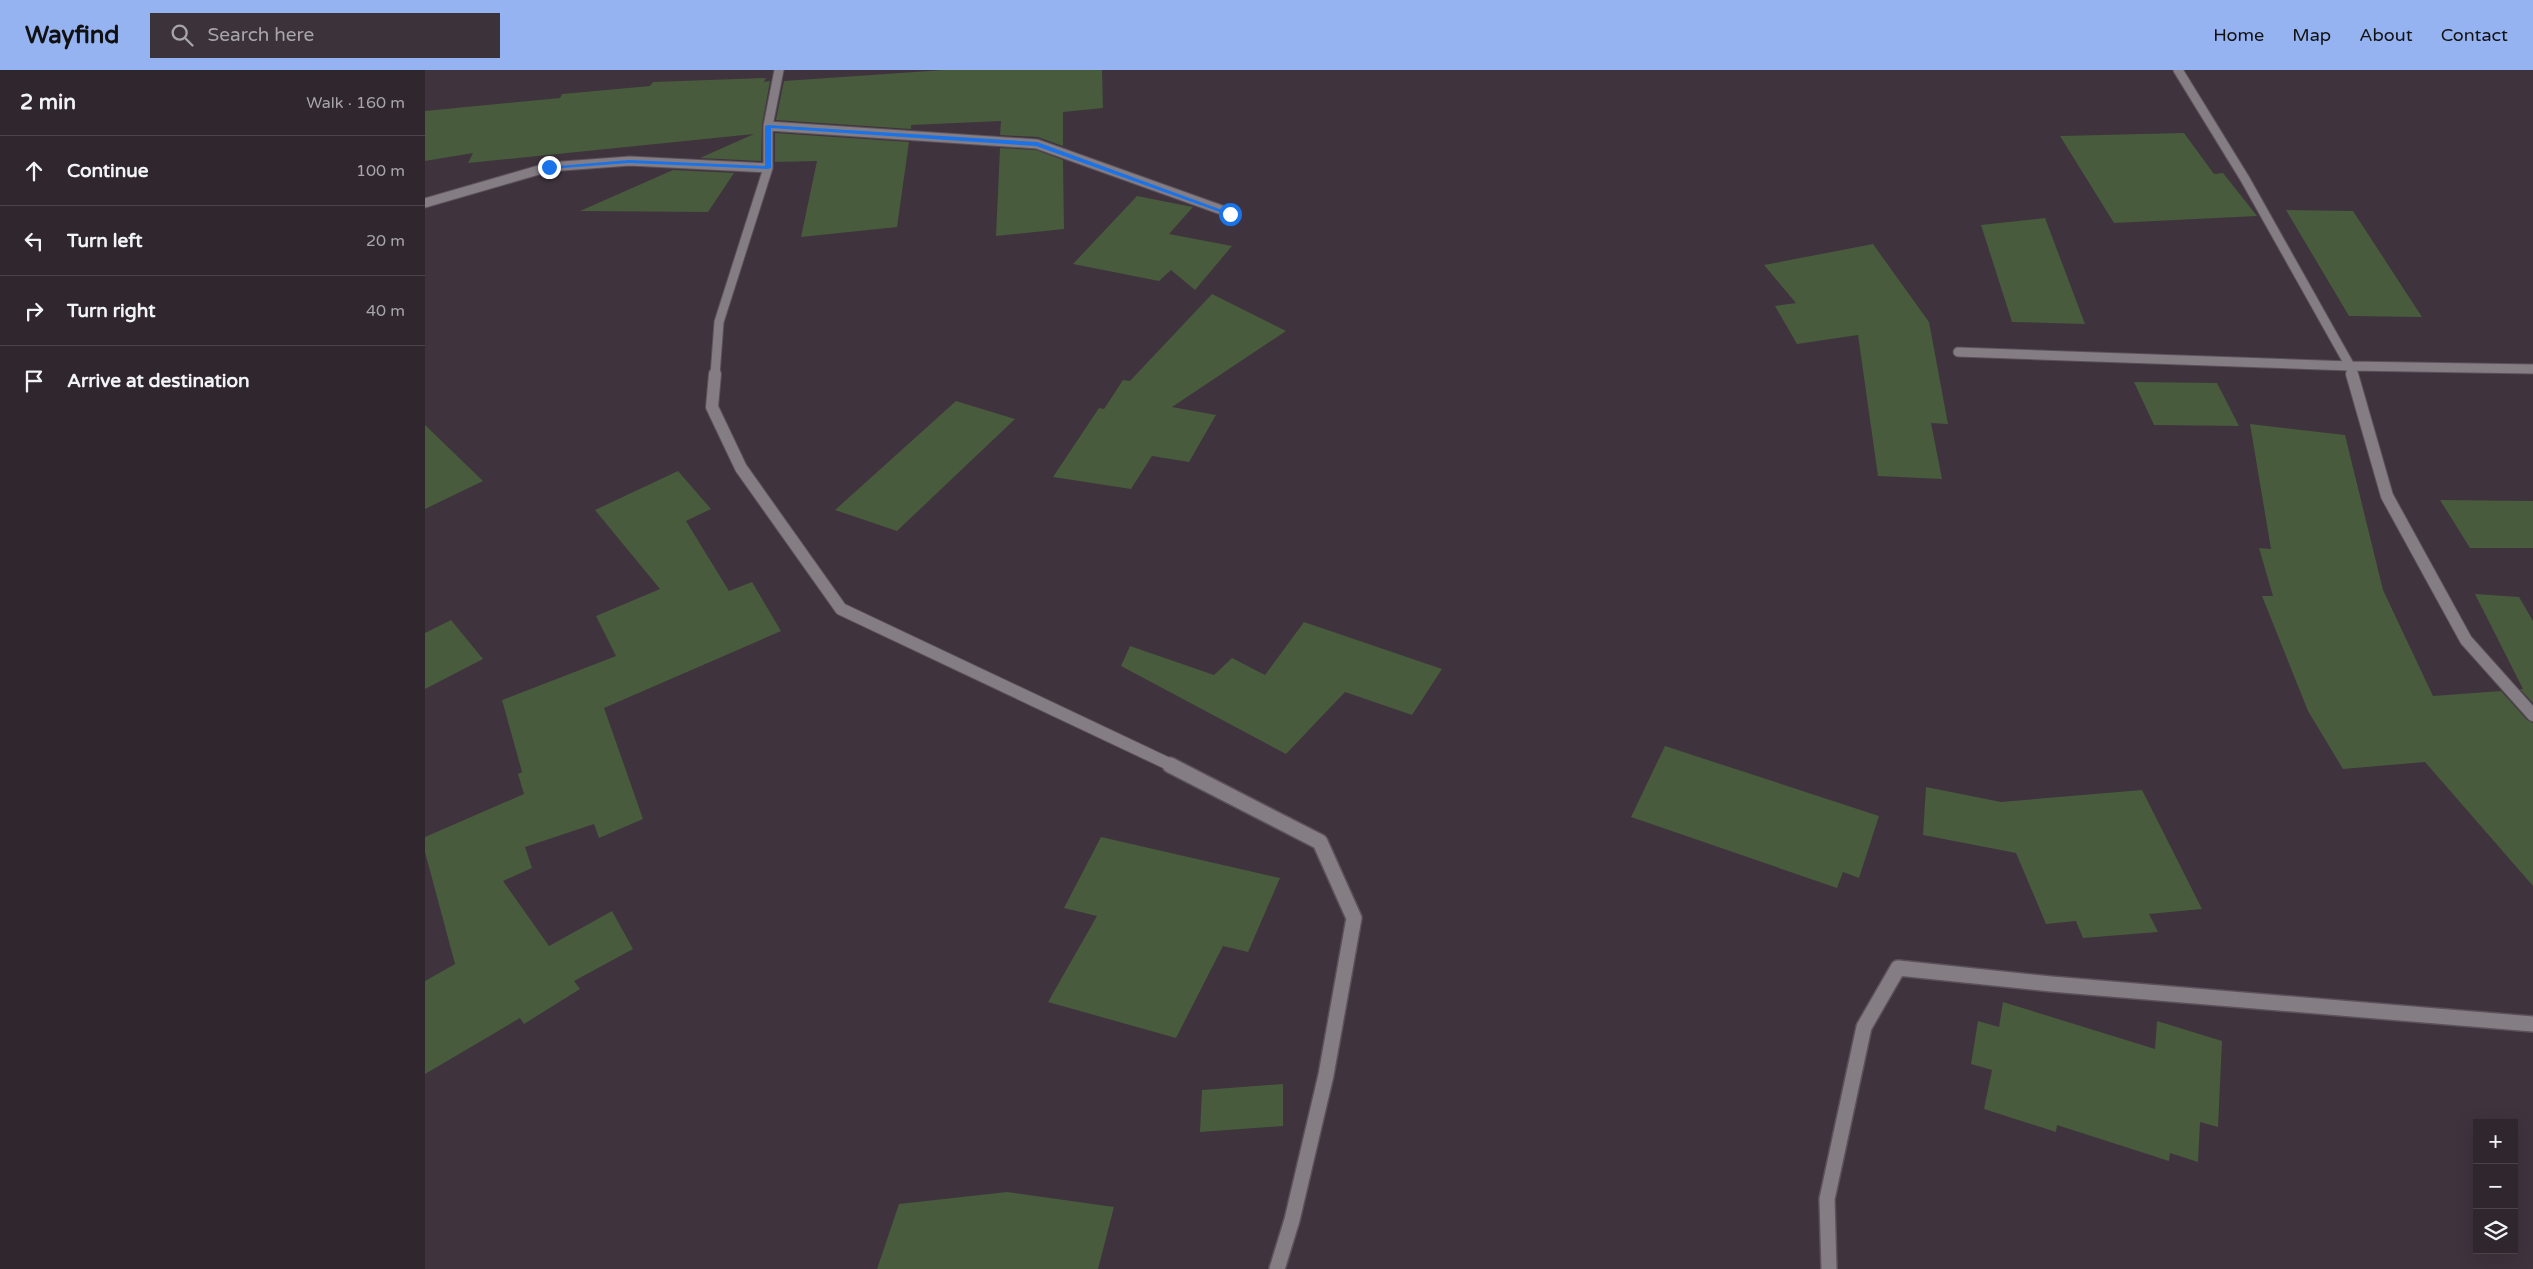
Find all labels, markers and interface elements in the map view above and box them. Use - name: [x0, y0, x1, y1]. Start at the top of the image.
- search box: [150, 13, 500, 58]
- text: Wayfind: [25, 21, 120, 50]
- icon: search: [168, 21, 196, 49]
- text: Search here: [208, 24, 314, 46]
- text: Home: [2213, 24, 2264, 46]
- text: Map: [2292, 24, 2331, 46]
- text: About: [2359, 24, 2413, 46]
- text: Contact: [2441, 24, 2508, 46]
- text: 2 min: [20, 90, 76, 115]
- text: Walk · 160 m: [306, 93, 405, 113]
- route end: [538, 156, 561, 179]
- icon: ahead: [20, 157, 48, 185]
- text: Continue: [67, 160, 149, 182]
- text: 100 m: [356, 161, 405, 181]
- route start: [1219, 203, 1242, 226]
- icon: left: [20, 227, 48, 255]
- text: Turn left: [67, 230, 143, 252]
- text: 20 m: [366, 231, 405, 251]
- icon: right: [20, 297, 48, 325]
- text: Turn right: [67, 300, 155, 322]
- text: 40 m: [366, 301, 405, 321]
- icon: arrive: [20, 367, 48, 395]
- text: Arrive at destination: [67, 370, 250, 392]
- map controls: [2473, 1119, 2518, 1254]
- button: +: [2473, 1119, 2518, 1164]
- button: −: [2473, 1164, 2518, 1209]
- button: layers: [2473, 1209, 2518, 1254]

